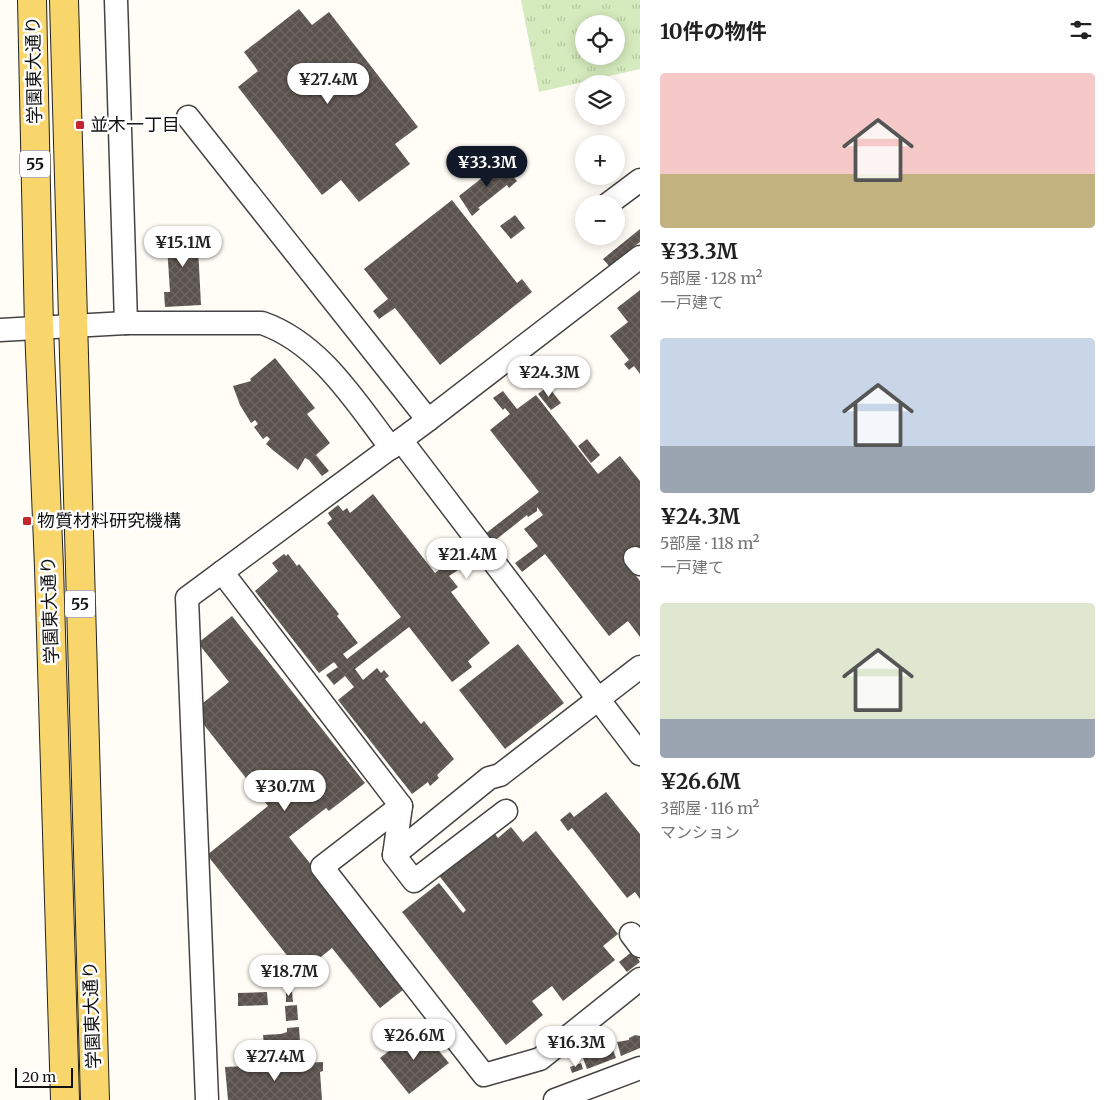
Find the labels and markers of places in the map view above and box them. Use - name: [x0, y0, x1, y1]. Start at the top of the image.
- pin: ¥27.4M: [287, 62, 369, 105]
- place label: 並木一丁目: [90, 113, 180, 136]
- marker: 並木一丁目: [74, 119, 86, 131]
- pin: ¥33.3M: [446, 146, 528, 188]
- pin: ¥15.1M: [142, 226, 224, 268]
- pin: ¥24.3M: [508, 356, 590, 398]
- place label: 物質材料研究機構: [37, 509, 181, 532]
- marker: 物質材料研究機構: [21, 515, 33, 527]
- pin: ¥21.4M: [426, 538, 508, 580]
- pin: ¥30.7M: [244, 770, 326, 812]
- pin: ¥18.7M: [248, 954, 330, 997]
- pin: ¥26.6M: [373, 1018, 455, 1061]
- pin: ¥16.3M: [535, 1026, 617, 1068]
- pin: ¥27.4M: [234, 1040, 316, 1082]

